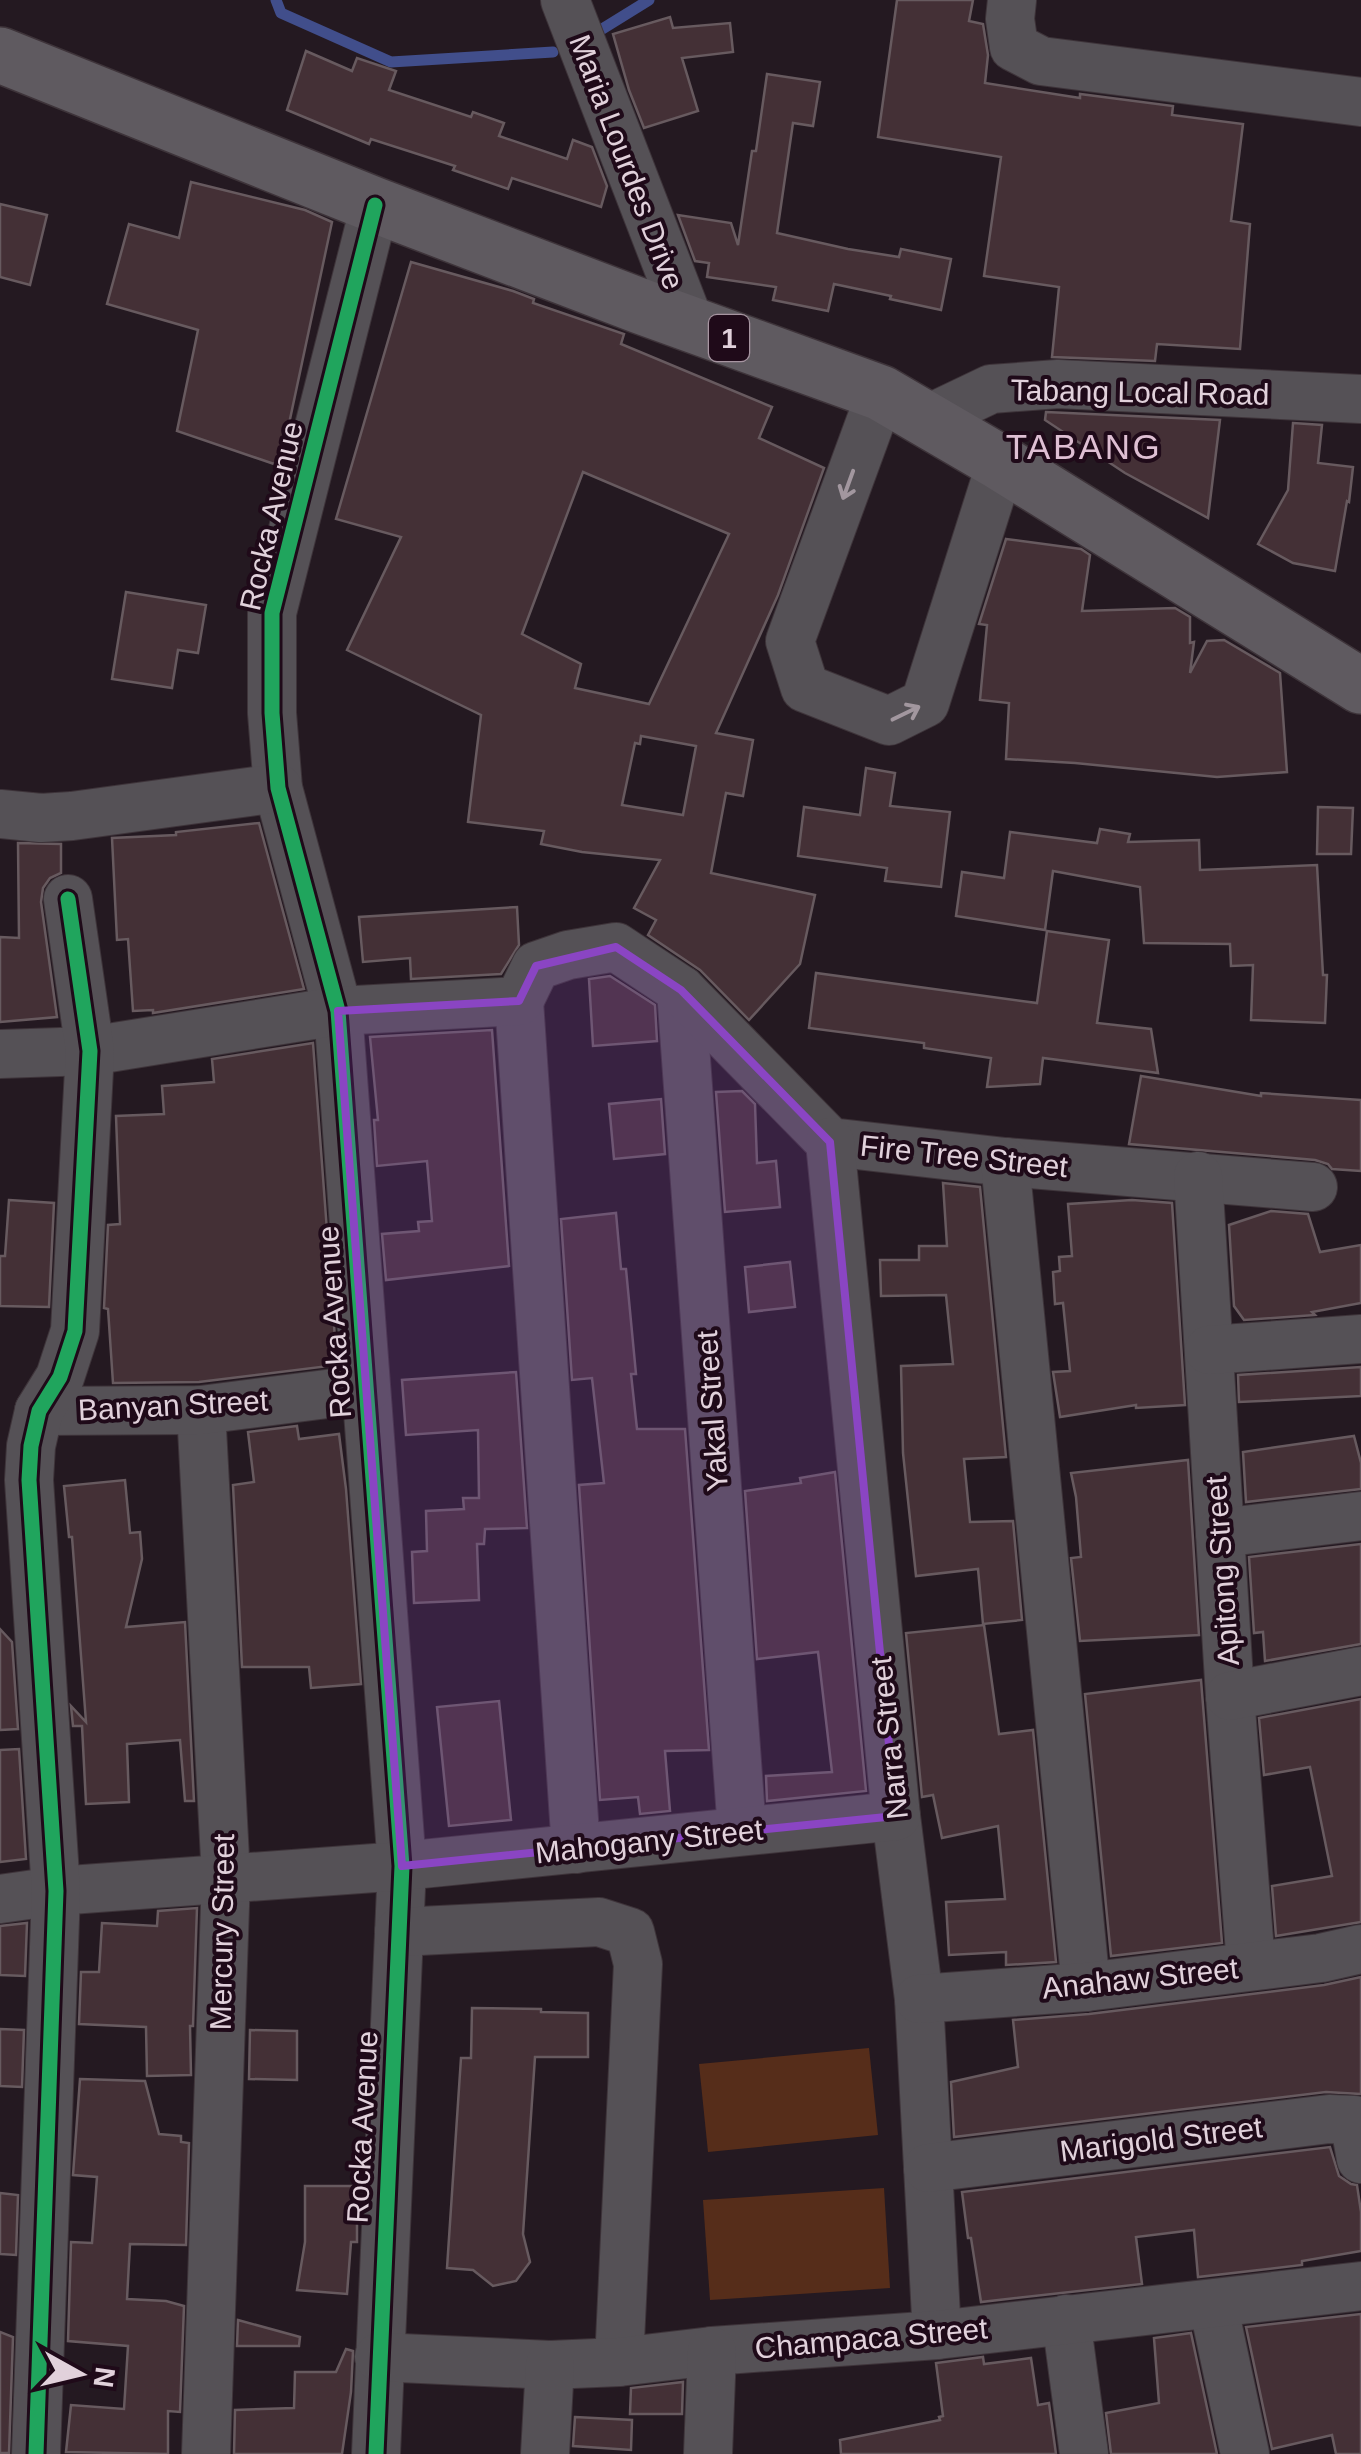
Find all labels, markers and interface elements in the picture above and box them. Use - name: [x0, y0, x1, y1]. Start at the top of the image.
- street label: Maria Lourdes Drive: [563, 30, 691, 294]
- road number: 1: [709, 315, 749, 361]
- street label: Tabang Local Road: [1010, 373, 1270, 411]
- street label: Rocka Avenue: [233, 418, 309, 614]
- district label: TABANG: [1006, 427, 1162, 466]
- one-way arrow: [838, 468, 856, 499]
- one-way arrow: [891, 702, 921, 721]
- street label: Fire Tree Street: [859, 1129, 1070, 1183]
- street label: Rocka Avenue: [311, 1225, 357, 1419]
- street label: Yakal Street: [690, 1329, 734, 1493]
- street label: Banyan Street: [77, 1384, 269, 1426]
- street label: Apitong Street: [1199, 1474, 1245, 1667]
- street label: Narra Street: [864, 1654, 914, 1821]
- street label: Mahogany Street: [534, 1813, 765, 1869]
- street label: Mercury Street: [204, 1833, 240, 2031]
- street label: Anahaw Street: [1040, 1951, 1240, 2005]
- street label: Rocka Avenue: [340, 2030, 384, 2224]
- street label: Marigold Street: [1058, 2110, 1265, 2168]
- street label: Champaca Street: [753, 2311, 989, 2365]
- north arrow: [30, 2324, 130, 2424]
- text: N: [88, 2365, 121, 2390]

